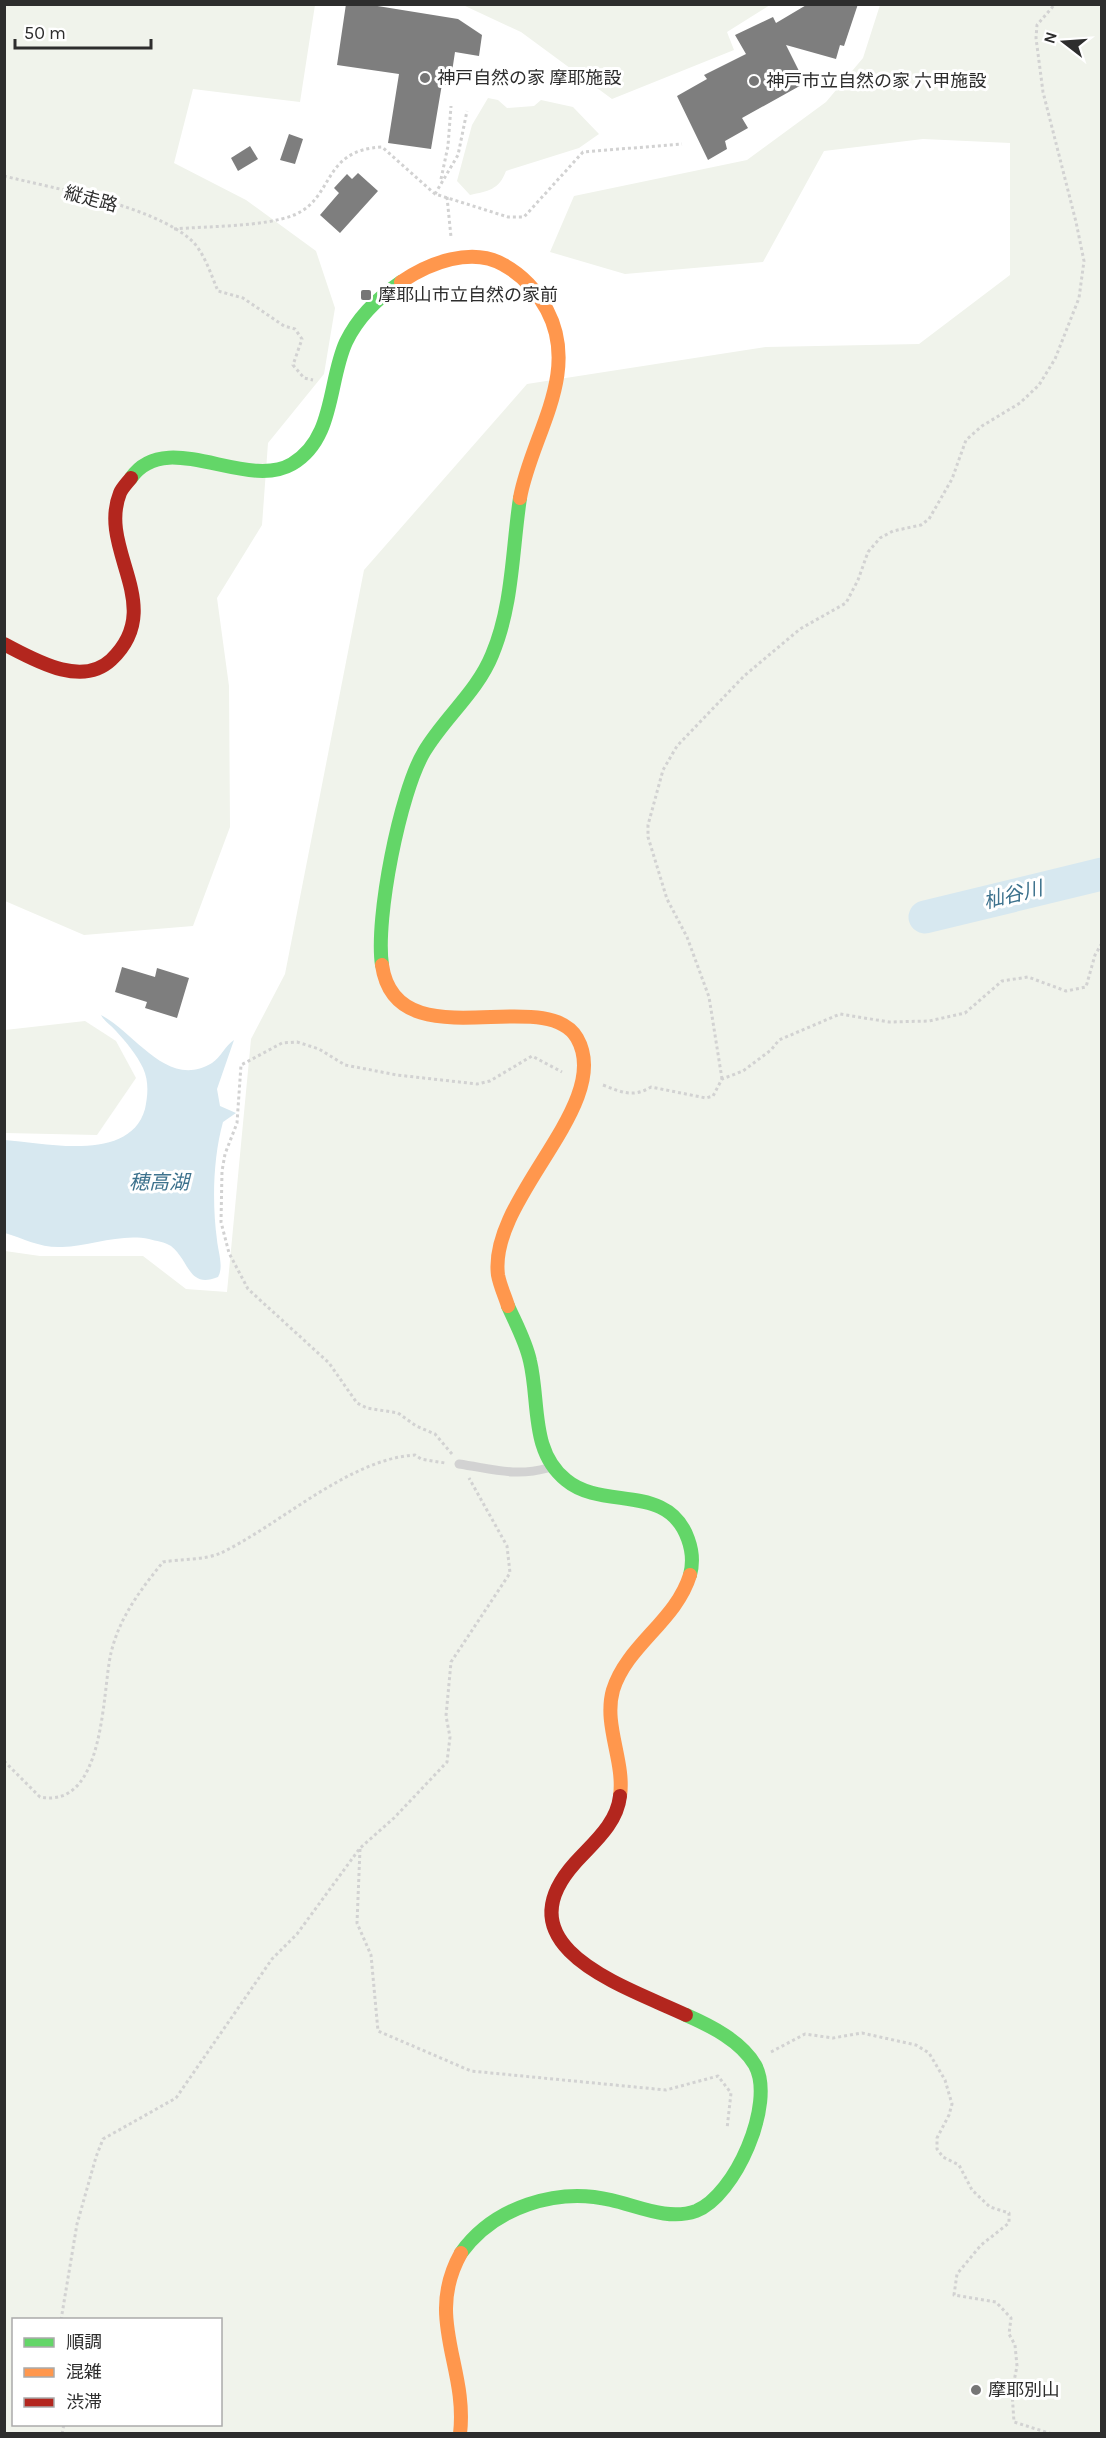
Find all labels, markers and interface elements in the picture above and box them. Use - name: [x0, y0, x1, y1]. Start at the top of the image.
- scale bar: [15, 12, 152, 50]
- north arrow: [1034, 12, 1094, 72]
- text: 50 m: [24, 22, 66, 44]
- text: N: [1039, 29, 1061, 46]
- place label: 神戸自然の家 摩耶施設: [437, 67, 621, 89]
- place label: 神戸市立自然の家 六甲施設: [766, 70, 986, 92]
- marker: 神戸自然の家 摩耶施設: [418, 71, 432, 85]
- marker: 神戸市立自然の家 六甲施設: [747, 74, 761, 88]
- street label: 縦走路: [62, 181, 120, 217]
- place label: 摩耶山市立自然の家前: [378, 284, 558, 306]
- marker: 摩耶山市立自然の家前: [359, 288, 373, 302]
- water label: 杣谷川: [981, 876, 1047, 913]
- water label: 穂高湖: [129, 1171, 192, 1194]
- legend: [12, 2318, 222, 2426]
- text: 順調: [66, 2331, 102, 2353]
- text: 混雑: [66, 2361, 102, 2383]
- place label: 摩耶別山: [988, 2379, 1060, 2401]
- marker: 摩耶別山: [969, 2383, 983, 2397]
- text: 渋滞: [66, 2391, 102, 2413]

